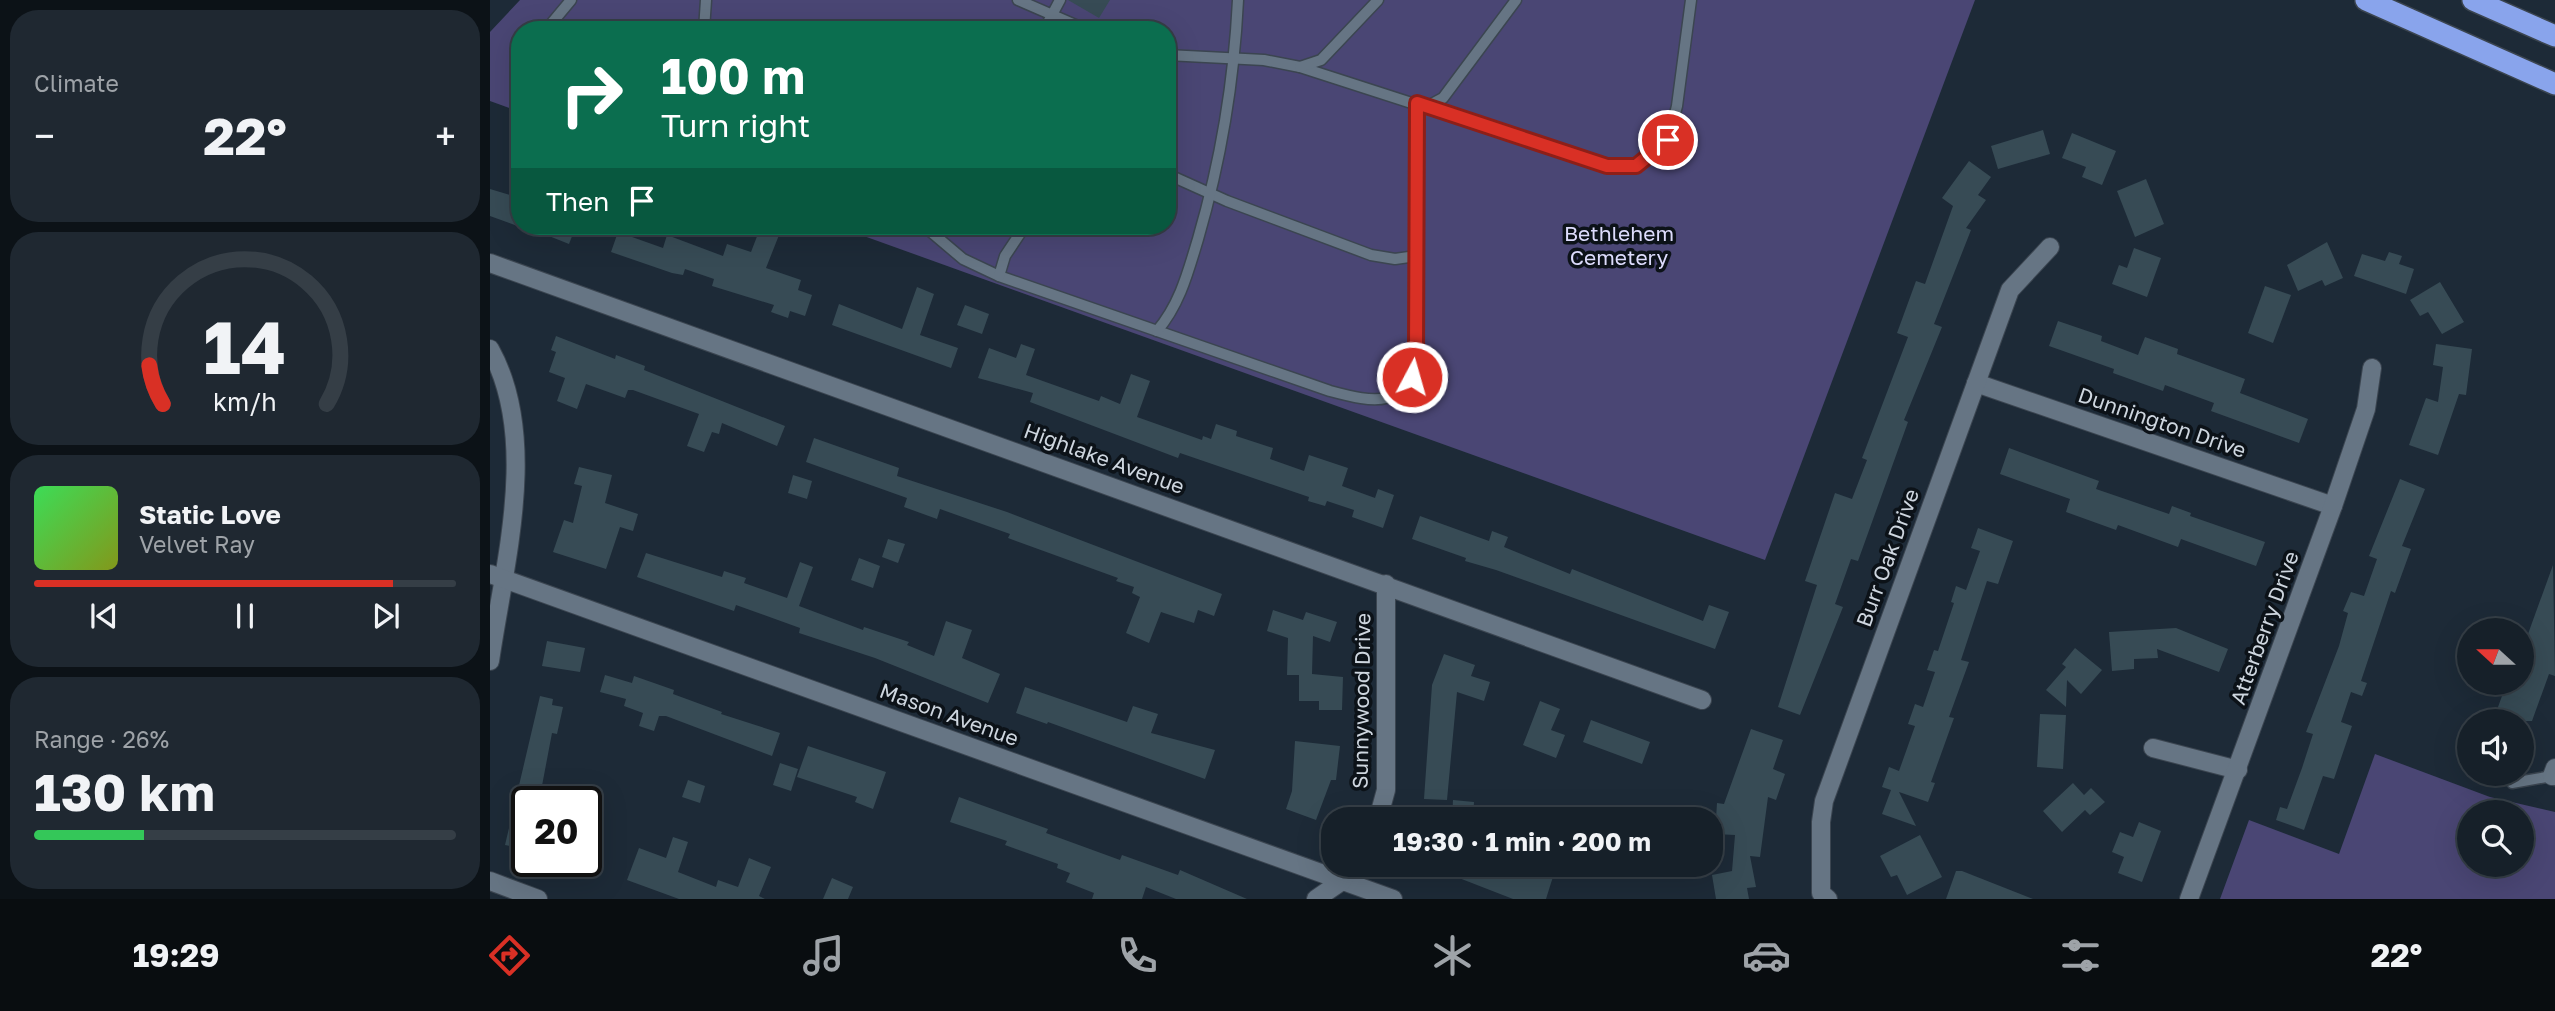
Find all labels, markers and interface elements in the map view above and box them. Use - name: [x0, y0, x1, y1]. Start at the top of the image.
- text: 100 m: [661, 46, 805, 105]
- icon: right: [546, 49, 637, 140]
- text: Climate: [34, 69, 119, 97]
- text: 22°: [203, 104, 287, 166]
- text: Turn right: [661, 106, 810, 144]
- pin: [1638, 110, 1698, 170]
- text: −: [34, 113, 55, 158]
- text: +: [435, 113, 456, 158]
- icon: arrive: [1649, 121, 1687, 159]
- icon: arrive: [623, 182, 661, 220]
- text: Then: [546, 186, 609, 217]
- park label: Bethlehem Cemetery: [1564, 220, 1674, 270]
- text: 14: [204, 304, 287, 391]
- position arrow: [1375, 340, 1449, 414]
- street label: Dunnington Drive: [2075, 381, 2250, 463]
- text: km/h: [213, 386, 277, 417]
- street label: Highlake Avenue: [1020, 417, 1188, 499]
- street label: Burr Oak Drive: [1850, 485, 1924, 630]
- text: Static Love: [139, 499, 281, 530]
- text: Velvet Ray: [139, 530, 255, 558]
- street label: Atterberry Drive: [2224, 547, 2304, 708]
- icon: previous: [85, 597, 123, 635]
- icon: pause: [226, 597, 264, 635]
- icon: next: [367, 597, 405, 635]
- street label: Sunnywood Drive: [1346, 613, 1376, 789]
- north arrow: [2457, 618, 2534, 695]
- map controls: [2457, 618, 2534, 877]
- street label: Mason Avenue: [876, 677, 1022, 751]
- button: sound: [2457, 709, 2534, 786]
- text: Range · 26%: [34, 725, 169, 753]
- text: 130 km: [34, 760, 215, 822]
- speed limit sign: 20: [511, 786, 602, 877]
- button: search: [2457, 800, 2534, 877]
- text: 19:30 · 1 min · 200 m: [1393, 826, 1651, 857]
- icon: directions: [485, 931, 534, 980]
- icon: music: [799, 931, 848, 980]
- icon: phone: [1113, 931, 1162, 980]
- icon: climate: [1428, 931, 1477, 980]
- icon: car: [1742, 931, 1791, 980]
- icon: filters: [2056, 931, 2105, 980]
- text: 19:29: [133, 936, 220, 974]
- text: 22°: [2371, 936, 2422, 974]

